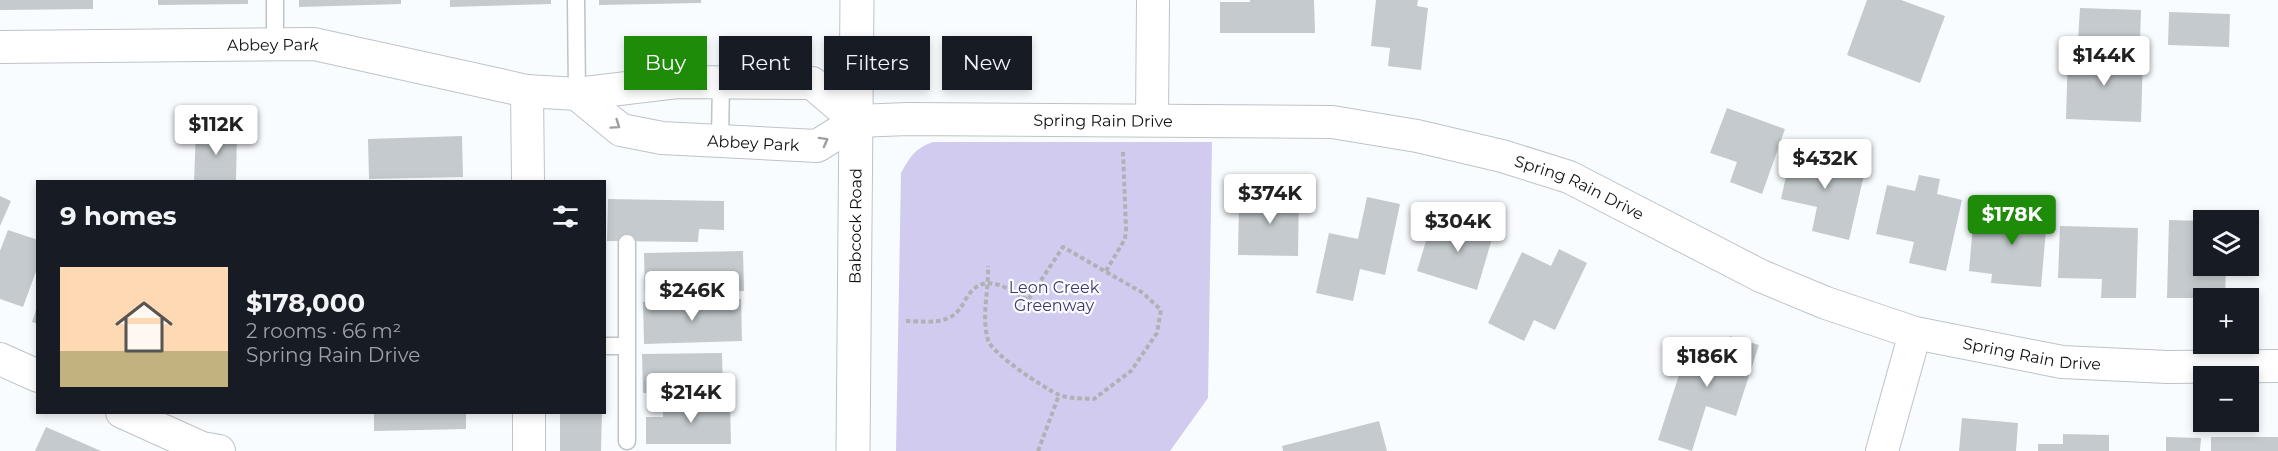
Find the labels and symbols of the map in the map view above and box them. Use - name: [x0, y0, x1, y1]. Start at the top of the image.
- street label: Abbey Park: [227, 34, 321, 54]
- pin: $144K: [2062, 36, 2146, 87]
- pin: $112K: [174, 105, 258, 156]
- street label: Spring Rain Drive: [1033, 110, 1173, 130]
- one-way arrow: [609, 118, 620, 129]
- street label: Abbey Park: [707, 131, 800, 155]
- one-way arrow: [818, 137, 828, 148]
- pin: $432K: [1783, 139, 1867, 190]
- street label: Spring Rain Drive: [1512, 151, 1647, 224]
- street label: Babcock Road: [845, 168, 865, 284]
- pin: $374K: [1228, 174, 1312, 225]
- pin: $178K: [1970, 195, 2054, 246]
- pin: $304K: [1416, 202, 1500, 253]
- pin: $246K: [650, 271, 734, 322]
- park label: Leon Creek Greenway: [1009, 278, 1100, 315]
- street label: Spring Rain Drive: [1961, 333, 2101, 373]
- pin: $186K: [1665, 337, 1749, 388]
- pin: $214K: [649, 373, 733, 424]

